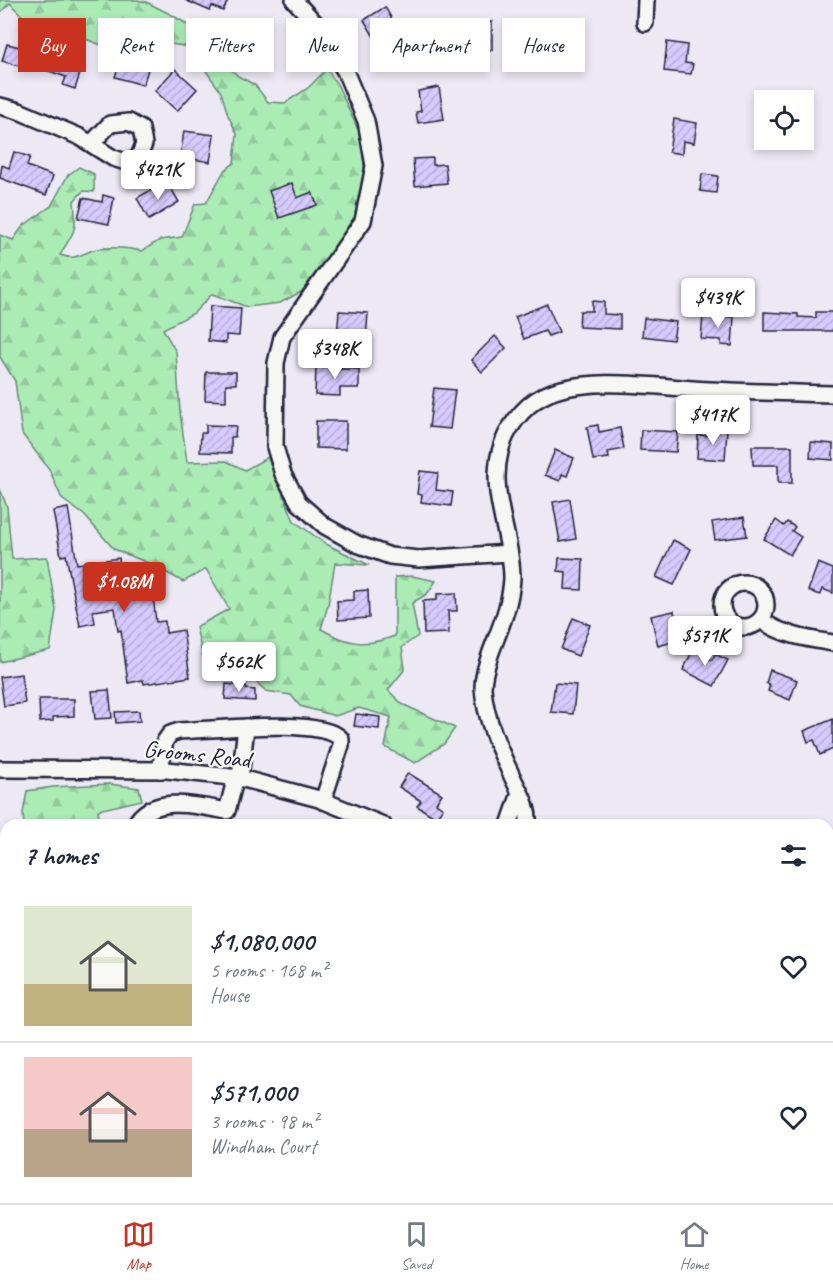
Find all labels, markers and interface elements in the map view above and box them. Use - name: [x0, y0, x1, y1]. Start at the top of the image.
- chip: Buy: [18, 18, 86, 72]
- chip: Rent: [98, 18, 174, 72]
- chip: Filters: [186, 18, 274, 72]
- chip: New: [286, 18, 358, 72]
- chip: Apartment: [370, 18, 490, 72]
- chip: House: [502, 18, 585, 72]
- map controls: [754, 90, 814, 150]
- button: locate: [754, 90, 814, 150]
- pin: $421K: [116, 150, 200, 201]
- text: $421K: [135, 157, 181, 182]
- pin: $439K: [676, 278, 760, 329]
- text: $439K: [695, 285, 741, 310]
- pin: $348K: [293, 329, 377, 380]
- text: $348K: [312, 336, 358, 361]
- pin: $417K: [671, 395, 755, 446]
- text: $417K: [690, 402, 736, 427]
- pin: $1.08M: [75, 562, 173, 613]
- text: $1.08M: [97, 569, 151, 594]
- pin: $571K: [663, 616, 747, 667]
- text: $571K: [682, 623, 728, 648]
- pin: $562K: [197, 642, 281, 693]
- text: $562K: [216, 649, 262, 674]
- street label: Grooms Road: [142, 733, 255, 775]
- text: 7 homes: [24, 839, 97, 872]
- icon: filters: [777, 839, 810, 872]
- text: $1,080,000: [210, 925, 314, 958]
- icon: home: [72, 930, 144, 1002]
- icon: heart: [777, 950, 810, 983]
- text: 5 rooms · 168 m²: [210, 958, 327, 983]
- text: House: [210, 983, 249, 1008]
- text: $571,000: [210, 1076, 297, 1109]
- icon: home: [72, 1081, 144, 1153]
- icon: heart: [777, 1101, 810, 1134]
- text: 3 rooms · 98 m²: [210, 1109, 318, 1134]
- text: Windham Court: [210, 1134, 316, 1159]
- tab: Map: [122, 1218, 155, 1274]
- tab: Saved: [400, 1218, 433, 1274]
- tab: Home: [678, 1218, 711, 1274]

